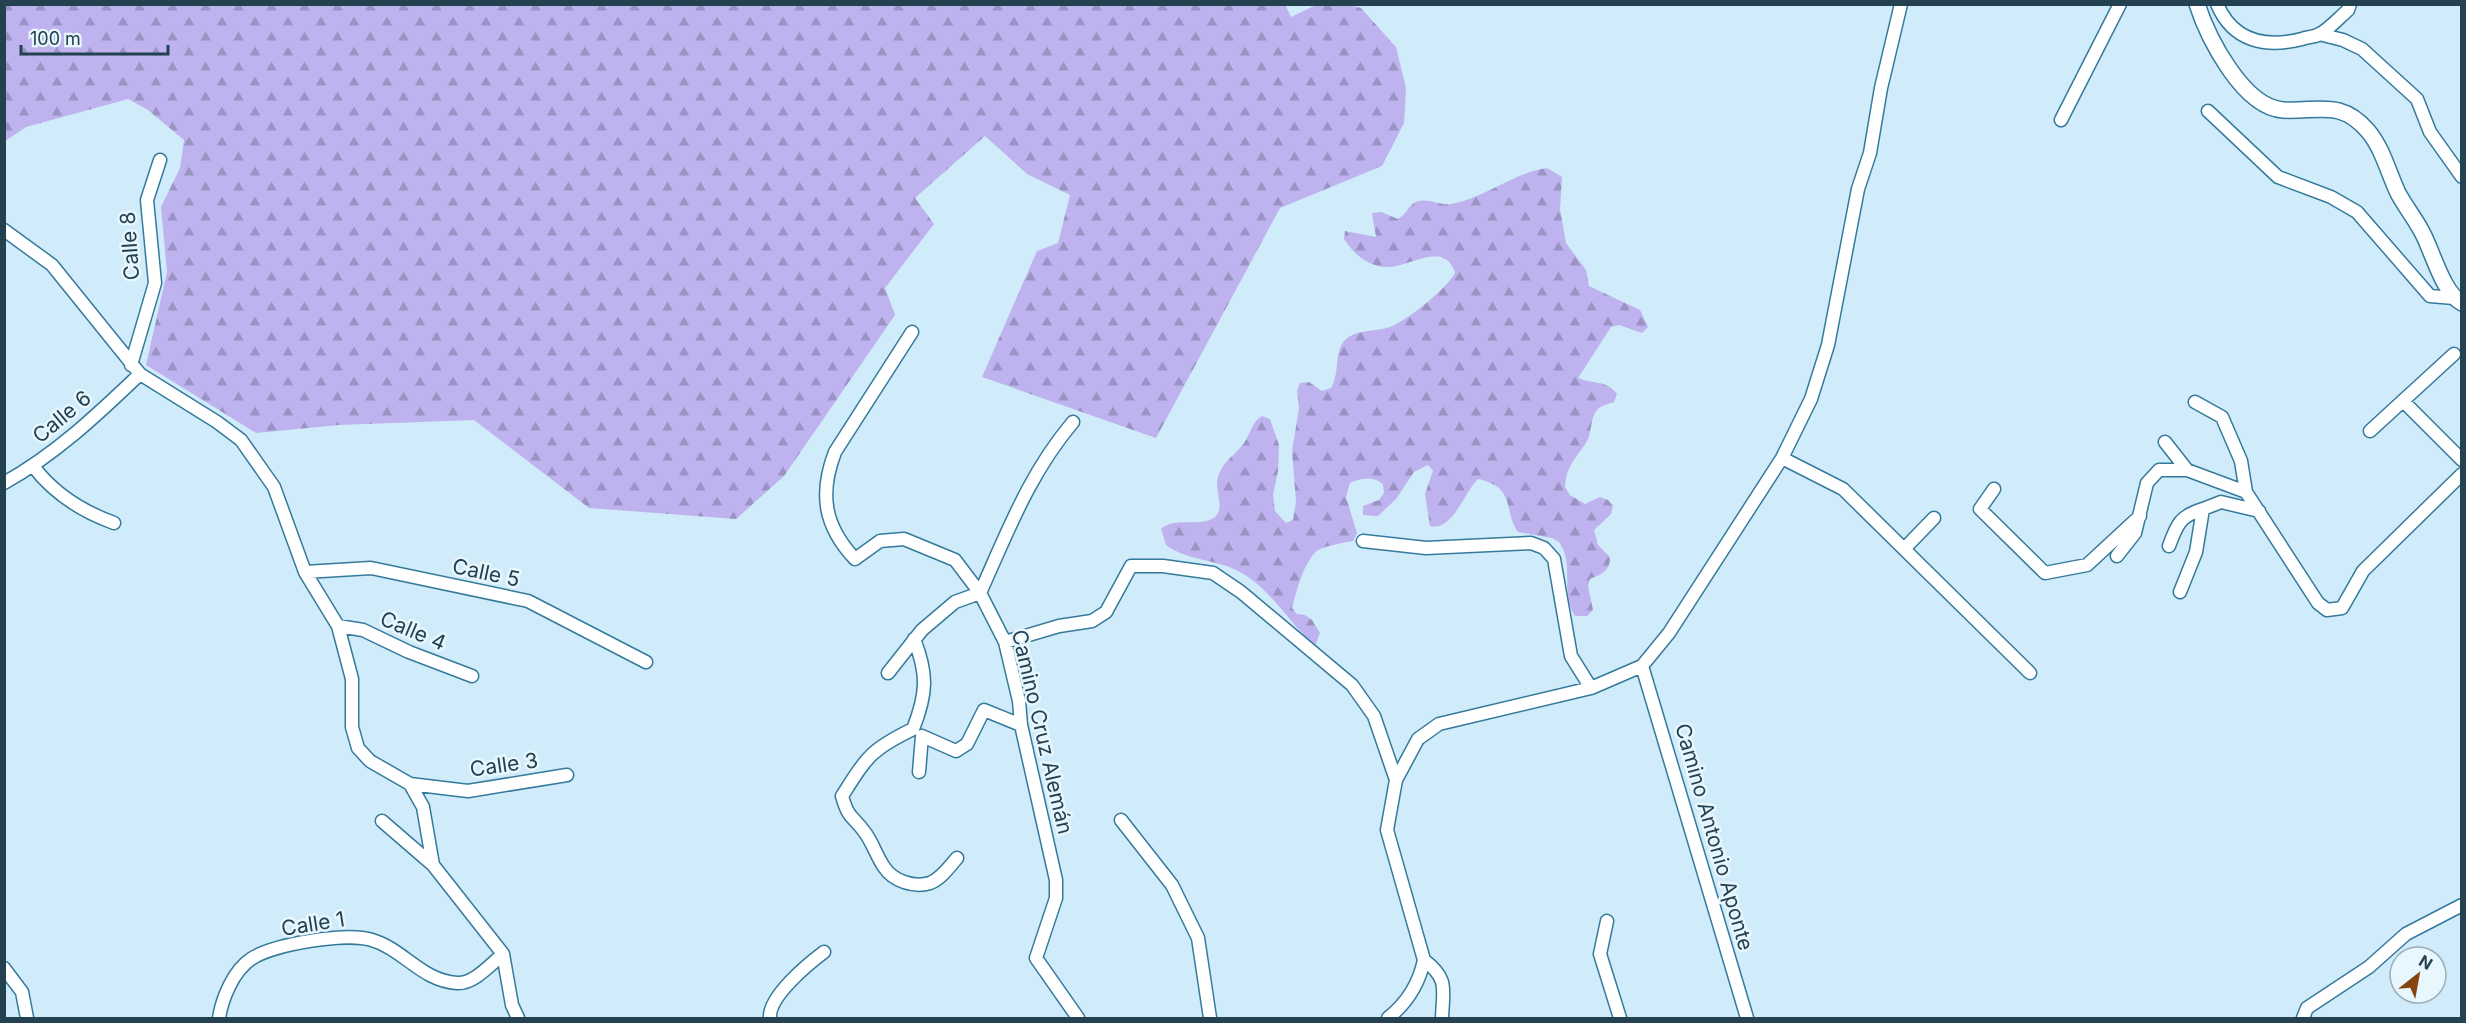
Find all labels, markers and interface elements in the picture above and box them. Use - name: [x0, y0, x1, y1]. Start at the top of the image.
- scale bar: [21, 18, 168, 56]
- text: 100 m: [30, 28, 81, 49]
- street label: Calle 8: [115, 211, 144, 281]
- street label: Calle 6: [27, 385, 96, 448]
- street label: Calle 5: [450, 553, 522, 592]
- street label: Calle 4: [377, 606, 450, 656]
- street label: Camino Cruz Alemán: [1007, 627, 1078, 837]
- street label: Camino Antonio Aponte: [1670, 721, 1759, 953]
- street label: Calle 3: [468, 747, 540, 782]
- street label: Calle 1: [279, 906, 346, 941]
- north arrow: [2388, 945, 2448, 1005]
- text: N: [2415, 950, 2436, 974]

